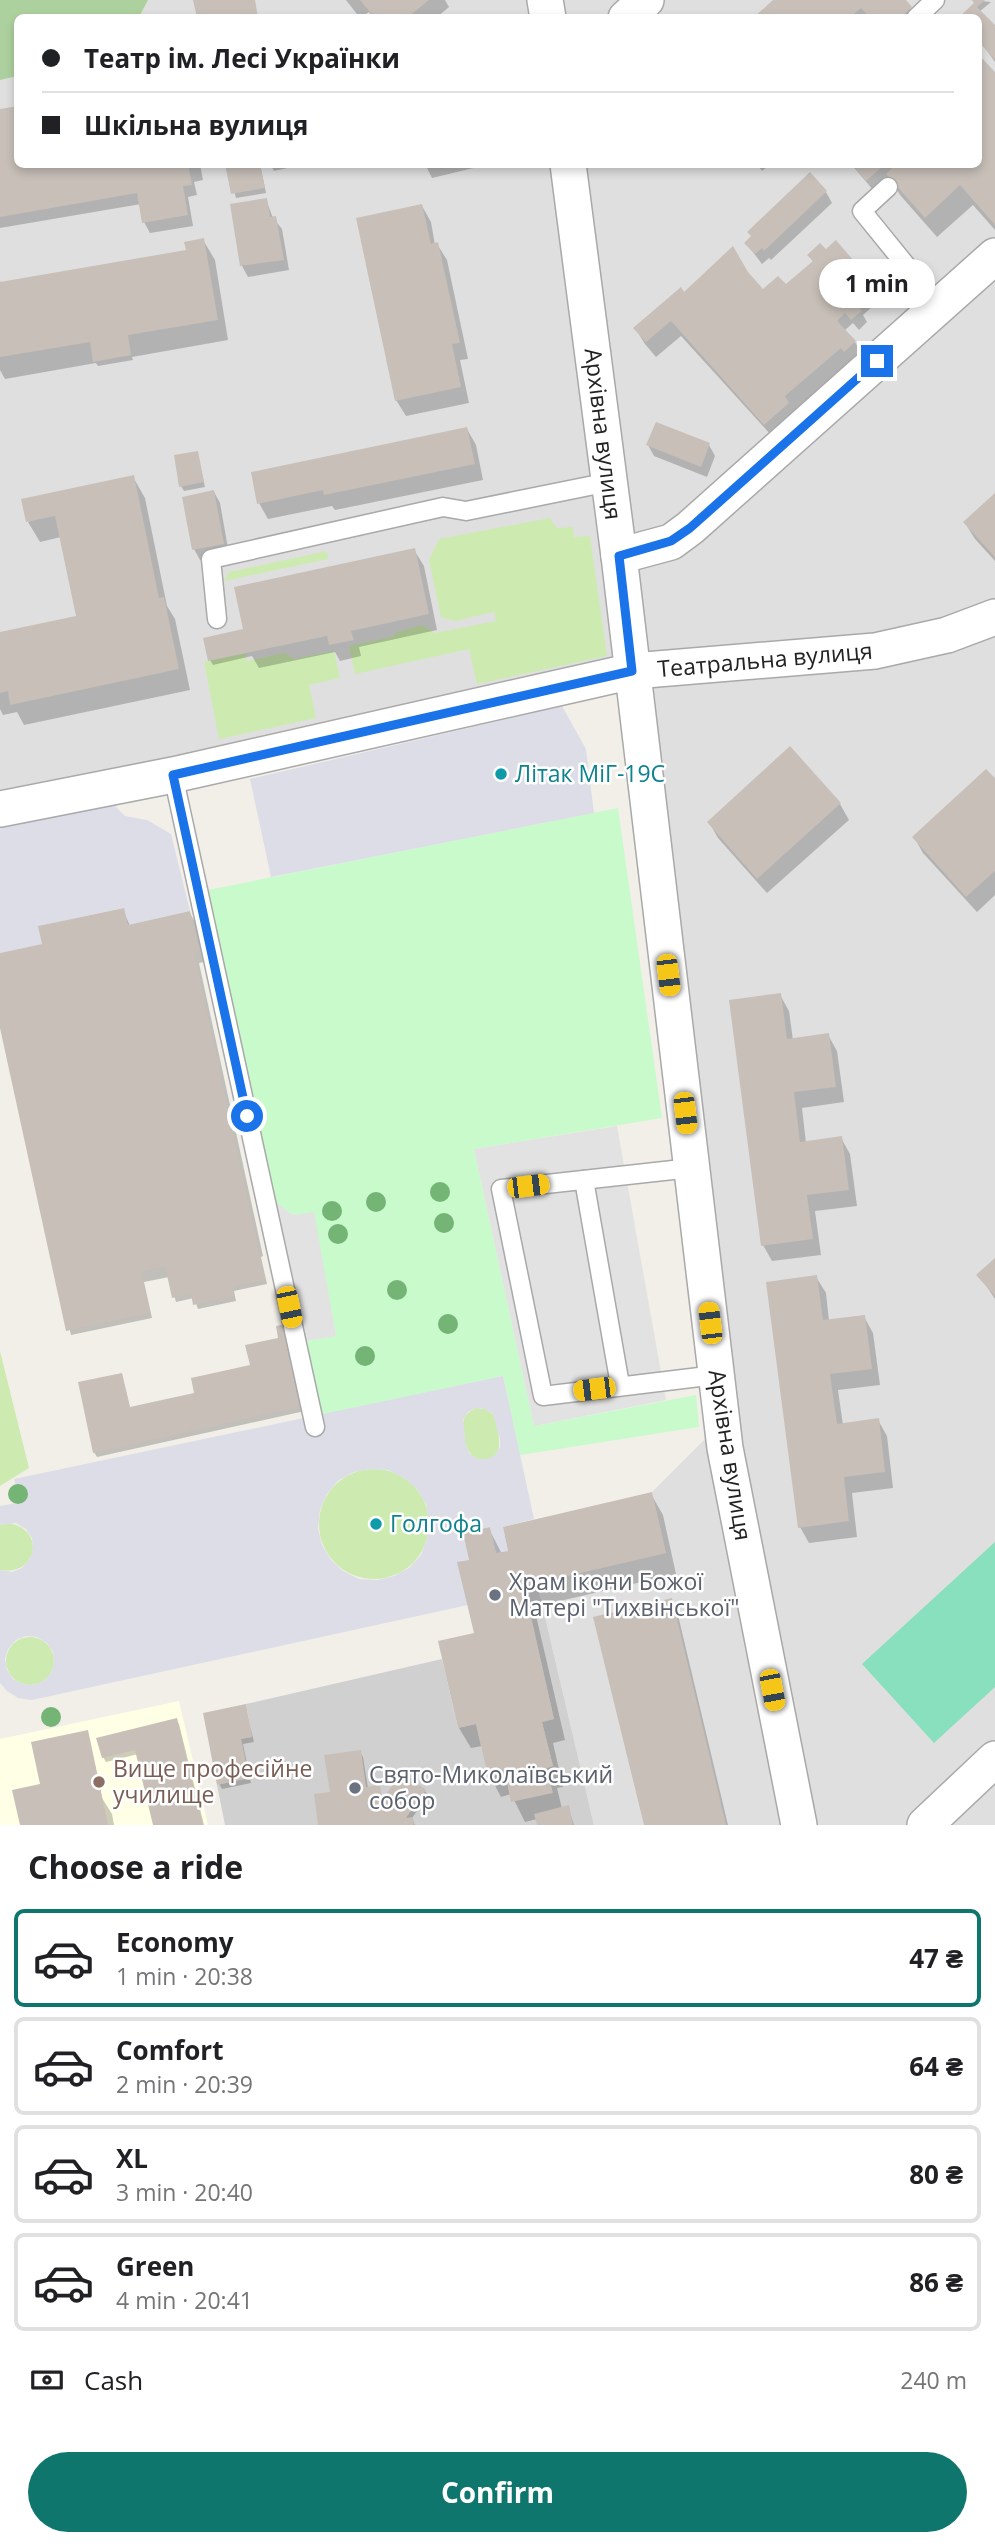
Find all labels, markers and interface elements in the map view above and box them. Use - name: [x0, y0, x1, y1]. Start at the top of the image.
- text: Театр ім. Лесі Українки: [84, 40, 400, 76]
- text: Шкільна вулиця: [84, 107, 308, 143]
- callout: 1 min: [819, 260, 935, 308]
- text: 1 min: [845, 267, 909, 299]
- route end: [861, 345, 893, 377]
- street label: Архівна вулиця: [578, 346, 630, 521]
- street label: Театральна вулиця: [656, 634, 874, 684]
- place label: Літак МіГ-19С: [515, 757, 665, 789]
- marker: Літак МіГ-19С: [493, 766, 509, 782]
- car: [656, 953, 681, 997]
- car: [673, 1091, 698, 1135]
- route start: [231, 1100, 263, 1132]
- car: [506, 1173, 551, 1199]
- car: [275, 1284, 304, 1330]
- car: [698, 1301, 723, 1345]
- street label: Архівна вулиця: [702, 1367, 760, 1543]
- car: [572, 1376, 617, 1402]
- place label: Голгофа: [390, 1507, 482, 1539]
- marker: Голгофа: [368, 1516, 384, 1532]
- place label: Храм ікони Божої Матері "Тихвінської": [509, 1565, 739, 1623]
- marker: Храм ікони Божої Матері "Тихвінської": [487, 1587, 503, 1603]
- car: [758, 1667, 787, 1713]
- place label: Вище професійне училище: [113, 1752, 312, 1810]
- place label: Свято-Миколаївський собор: [369, 1758, 613, 1816]
- marker: Вище професійне училище: [91, 1774, 107, 1790]
- marker: Свято-Миколаївський собор: [347, 1780, 363, 1796]
- text: Choose a ride: [28, 1845, 243, 1888]
- text: Economy: [116, 1924, 234, 1960]
- icon: car: [32, 1927, 95, 1990]
- text: 47 ₴: [909, 1940, 963, 1976]
- text: 1 min · 20:38: [116, 1960, 253, 1992]
- text: Comfort: [116, 2032, 223, 2068]
- icon: car: [32, 2035, 95, 2098]
- text: 64 ₴: [909, 2048, 963, 2084]
- text: 2 min · 20:39: [116, 2068, 253, 2100]
- text: XL: [116, 2140, 148, 2176]
- icon: car: [32, 2143, 95, 2206]
- text: 80 ₴: [909, 2156, 963, 2192]
- text: 3 min · 20:40: [116, 2176, 253, 2208]
- text: Green: [116, 2248, 194, 2284]
- icon: car: [32, 2251, 95, 2314]
- text: 86 ₴: [909, 2264, 963, 2300]
- text: 4 min · 20:41: [116, 2284, 253, 2316]
- icon: cash: [28, 2361, 66, 2399]
- text: Cash: [84, 2362, 143, 2398]
- text: 240 m: [900, 2364, 967, 2396]
- button: Confirm: [28, 2452, 967, 2532]

